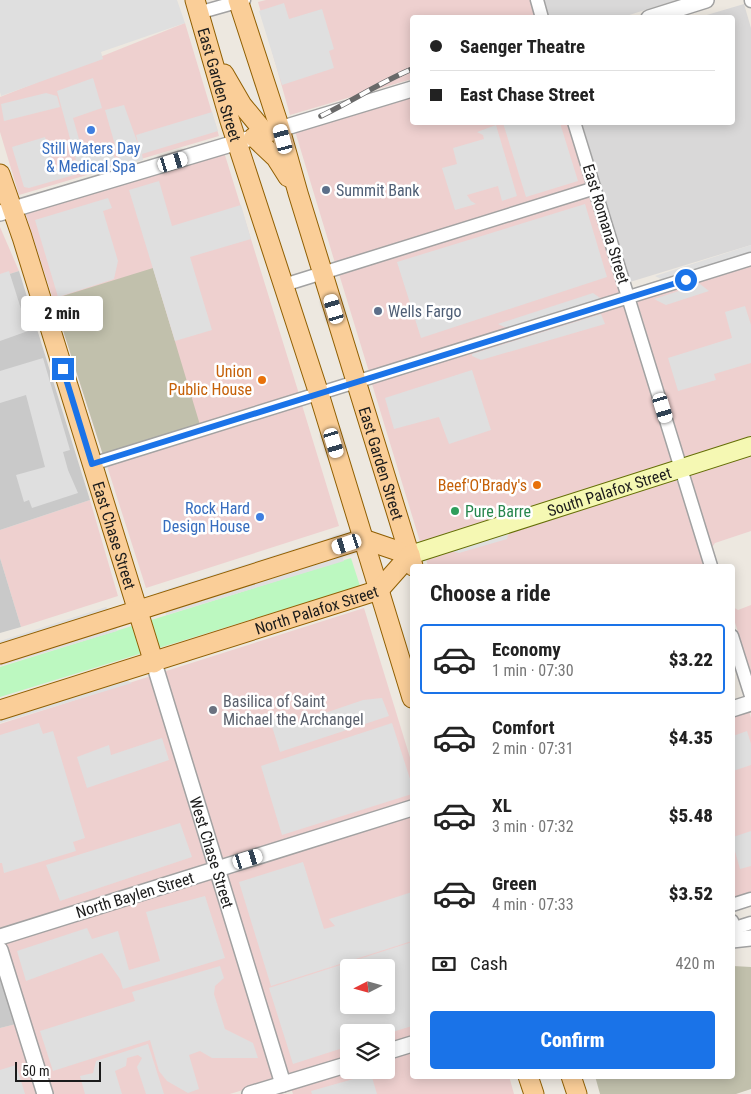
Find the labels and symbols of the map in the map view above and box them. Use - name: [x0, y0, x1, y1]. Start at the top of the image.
- street label: East Garden Street: [194, 25, 246, 144]
- car: [271, 123, 294, 155]
- marker: Still Waters Day & Medical Spa: [85, 124, 97, 136]
- place label: Still Waters Day & Medical Spa: [42, 139, 141, 176]
- car: [156, 150, 189, 174]
- street label: East Romana Street: [579, 162, 633, 286]
- place label: Summit Bank: [336, 181, 420, 200]
- marker: Summit Bank: [320, 184, 332, 196]
- route start: [675, 269, 697, 291]
- car: [322, 292, 345, 326]
- callout: 2 min: [22, 296, 104, 332]
- place label: Wells Fargo: [388, 302, 462, 321]
- marker: Wells Fargo: [372, 305, 384, 317]
- route end: [52, 358, 74, 380]
- place label: Union Public House: [169, 362, 252, 399]
- marker: Union Public House: [256, 374, 268, 386]
- car: [651, 391, 674, 425]
- street label: East Garden Street: [355, 404, 408, 523]
- car: [322, 426, 345, 460]
- street label: South Palafox Street: [545, 463, 674, 520]
- place label: Beef'O'Brady's: [438, 476, 527, 495]
- street label: East Chase Street: [89, 479, 140, 592]
- marker: Beef'O'Brady's: [531, 479, 543, 491]
- place label: Rock Hard Design House: [163, 499, 250, 536]
- place label: Pure Barre: [465, 502, 531, 521]
- marker: Pure Barre: [449, 505, 461, 517]
- marker: Rock Hard Design House: [254, 511, 266, 523]
- car: [330, 532, 363, 556]
- street label: North Palafox Street: [252, 581, 381, 638]
- place label: Basilica of Saint Michael the Archangel: [223, 692, 364, 729]
- marker: Basilica of Saint Michael the Archangel: [207, 704, 219, 716]
- street label: West Chase Street: [186, 794, 238, 911]
- car: [231, 847, 264, 871]
- street label: North Baylen Street: [74, 868, 197, 922]
- north arrow: [340, 959, 395, 1014]
- scale bar: [15, 1059, 101, 1082]

